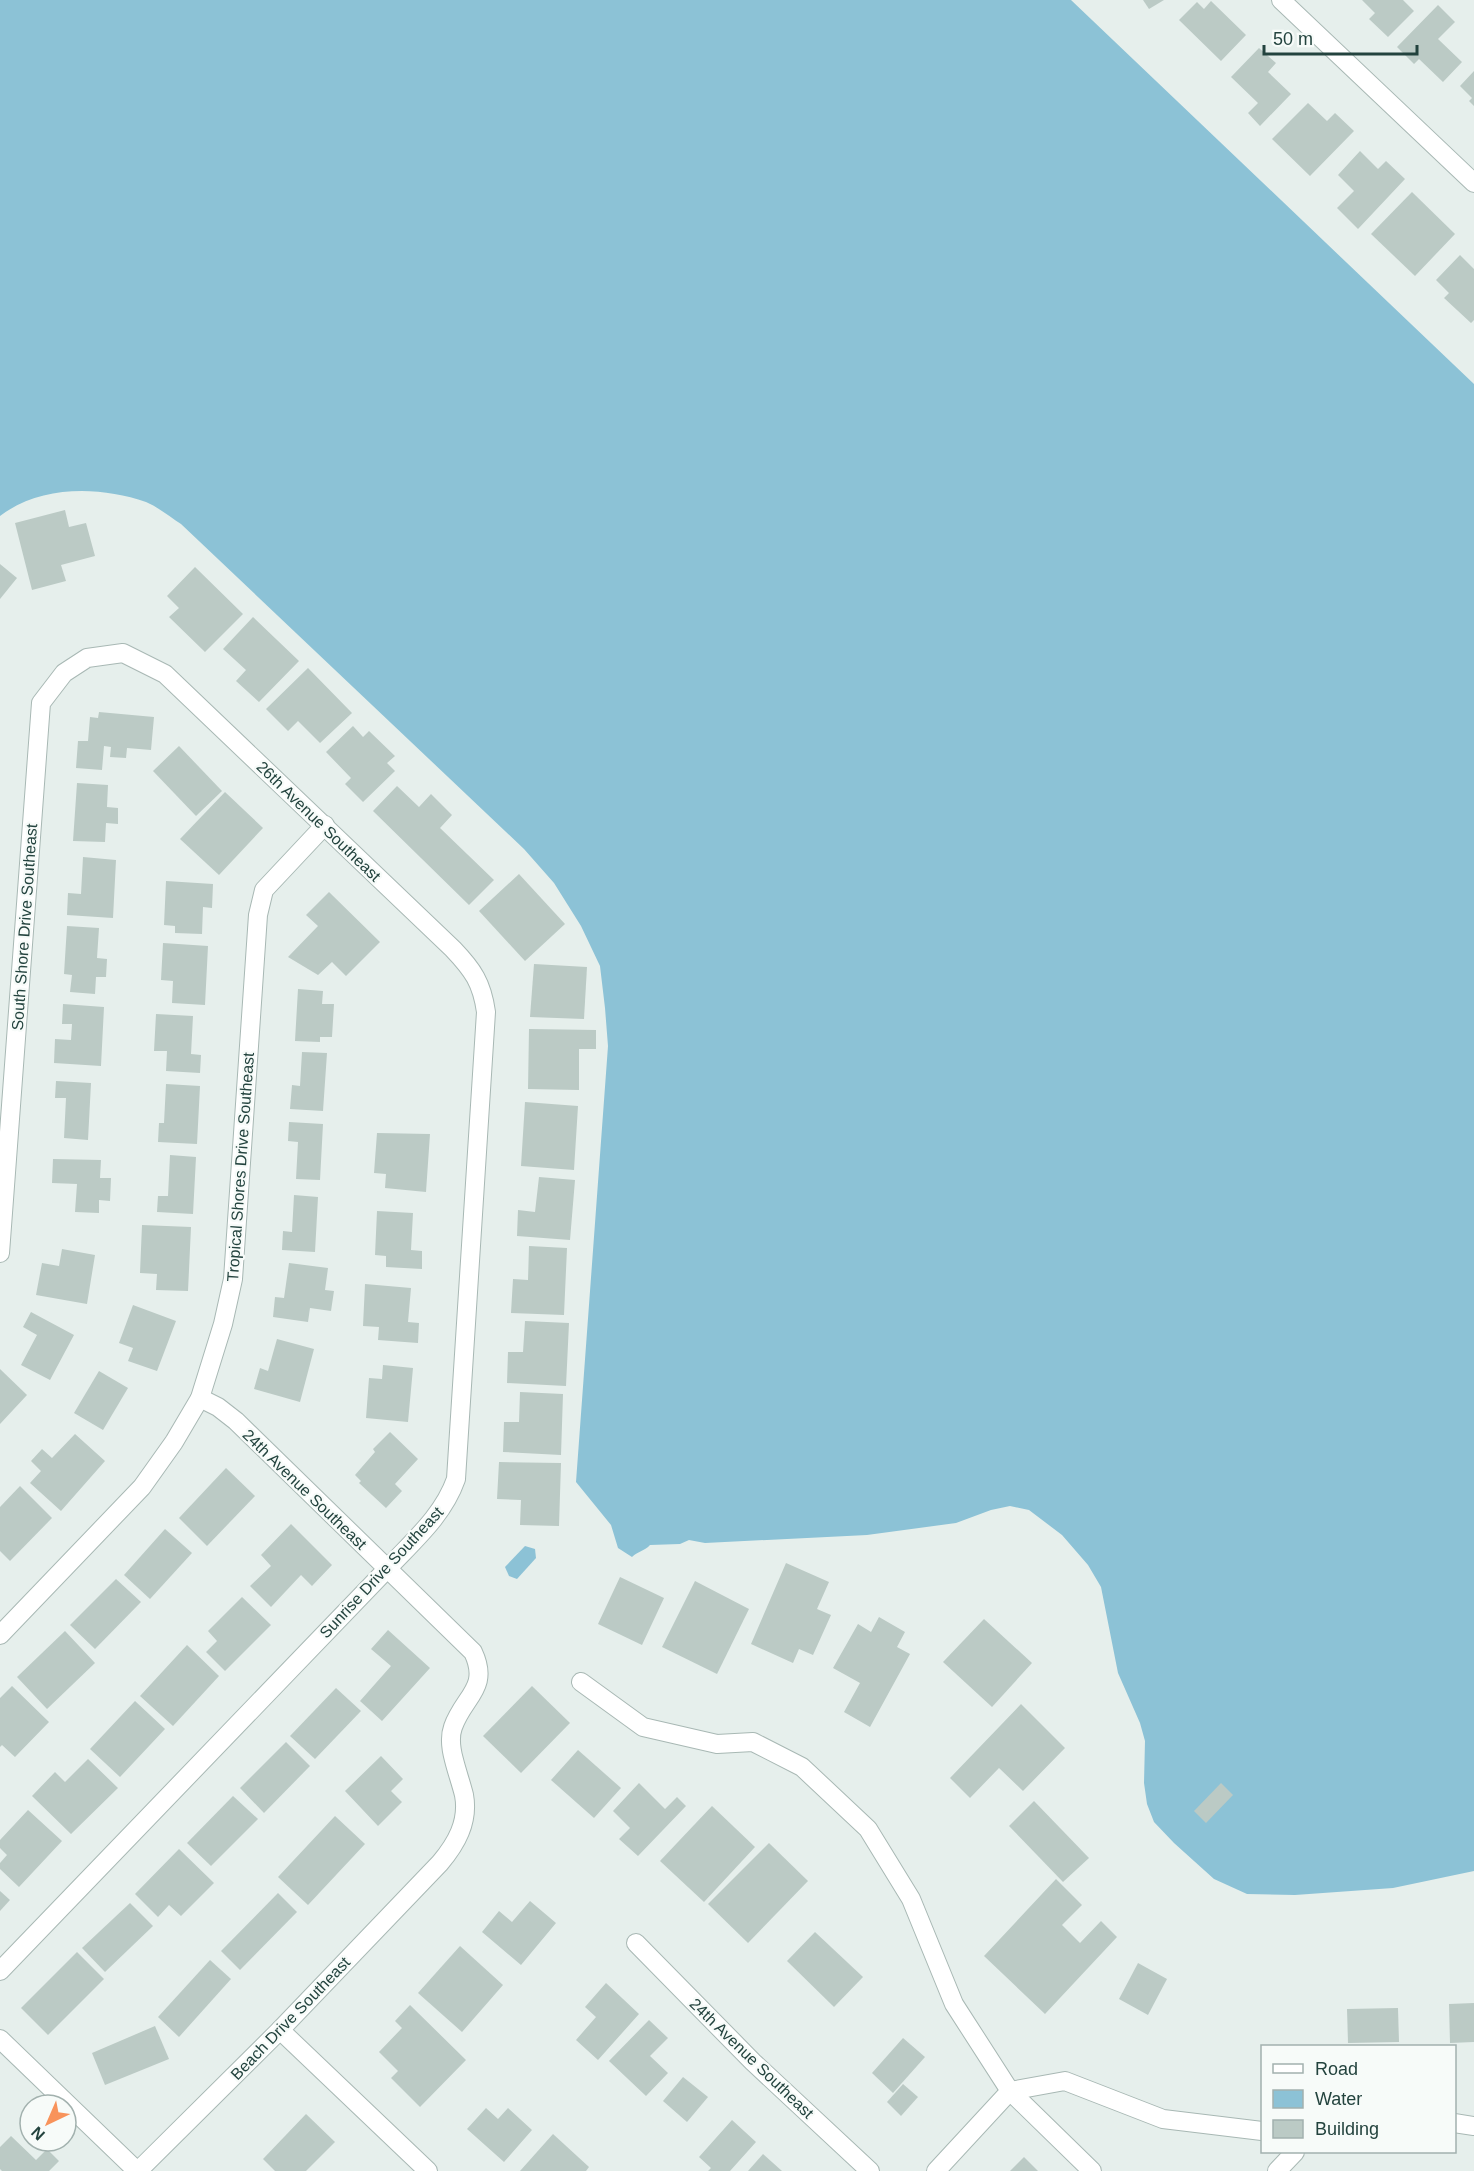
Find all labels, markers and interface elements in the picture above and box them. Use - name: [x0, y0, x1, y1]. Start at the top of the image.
- scale bar: [1264, 18, 1417, 56]
- text: 50 m: [1273, 29, 1313, 49]
- street label: 26th Avenue Southeast: [253, 758, 384, 885]
- street label: South Shore Drive Southeast: [9, 823, 40, 1031]
- street label: Tropical Shores Drive Southeast: [224, 1051, 257, 1282]
- street label: 24th Avenue Southeast: [239, 1426, 370, 1553]
- street label: Sunrise Drive Southeast: [316, 1503, 447, 1641]
- street label: Beach Drive Southeast: [227, 1953, 354, 2083]
- street label: 24th Avenue Southeast: [686, 1995, 817, 2122]
- legend: [1261, 2045, 1456, 2153]
- text: Road: [1315, 2059, 1358, 2079]
- text: Water: [1315, 2089, 1362, 2109]
- north arrow: [18, 2093, 78, 2153]
- text: Building: [1315, 2119, 1379, 2139]
- text: N: [28, 2123, 48, 2144]

